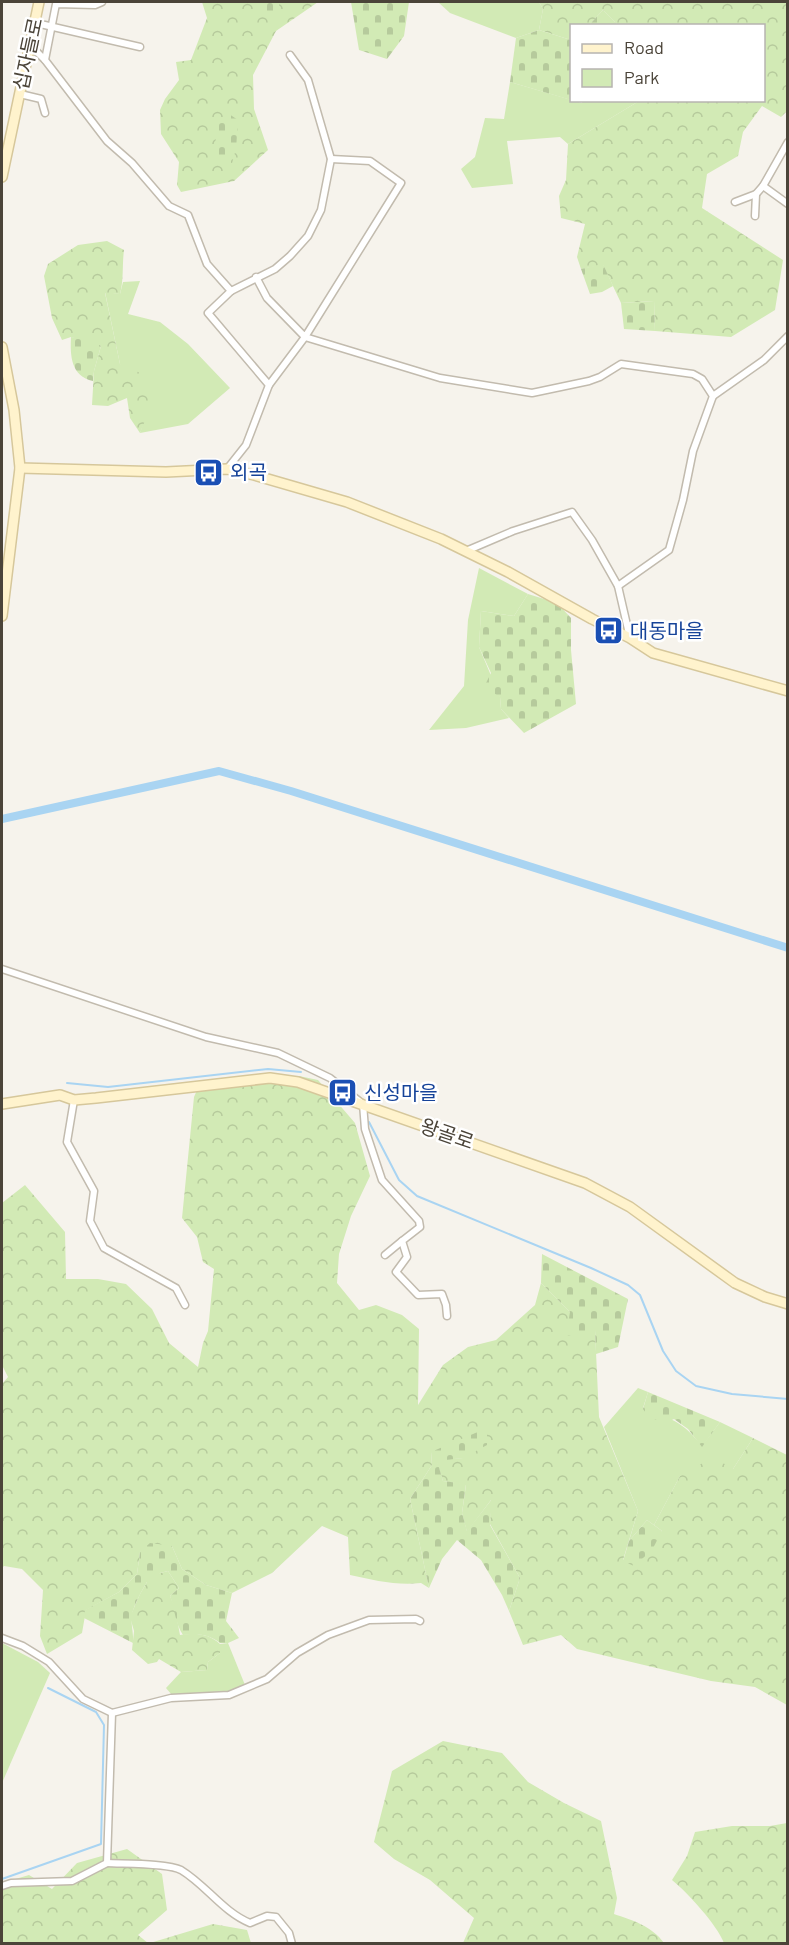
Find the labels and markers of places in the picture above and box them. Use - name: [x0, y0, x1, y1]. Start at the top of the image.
- bus stop icon: 외곡: [193, 456, 225, 488]
- place label: 외곡: [230, 459, 267, 483]
- bus stop icon: 대동마을: [593, 615, 625, 647]
- place label: 대동마을: [630, 618, 704, 642]
- bus stop icon: 신성마을: [327, 1077, 359, 1109]
- place label: 신성마을: [364, 1080, 438, 1104]

